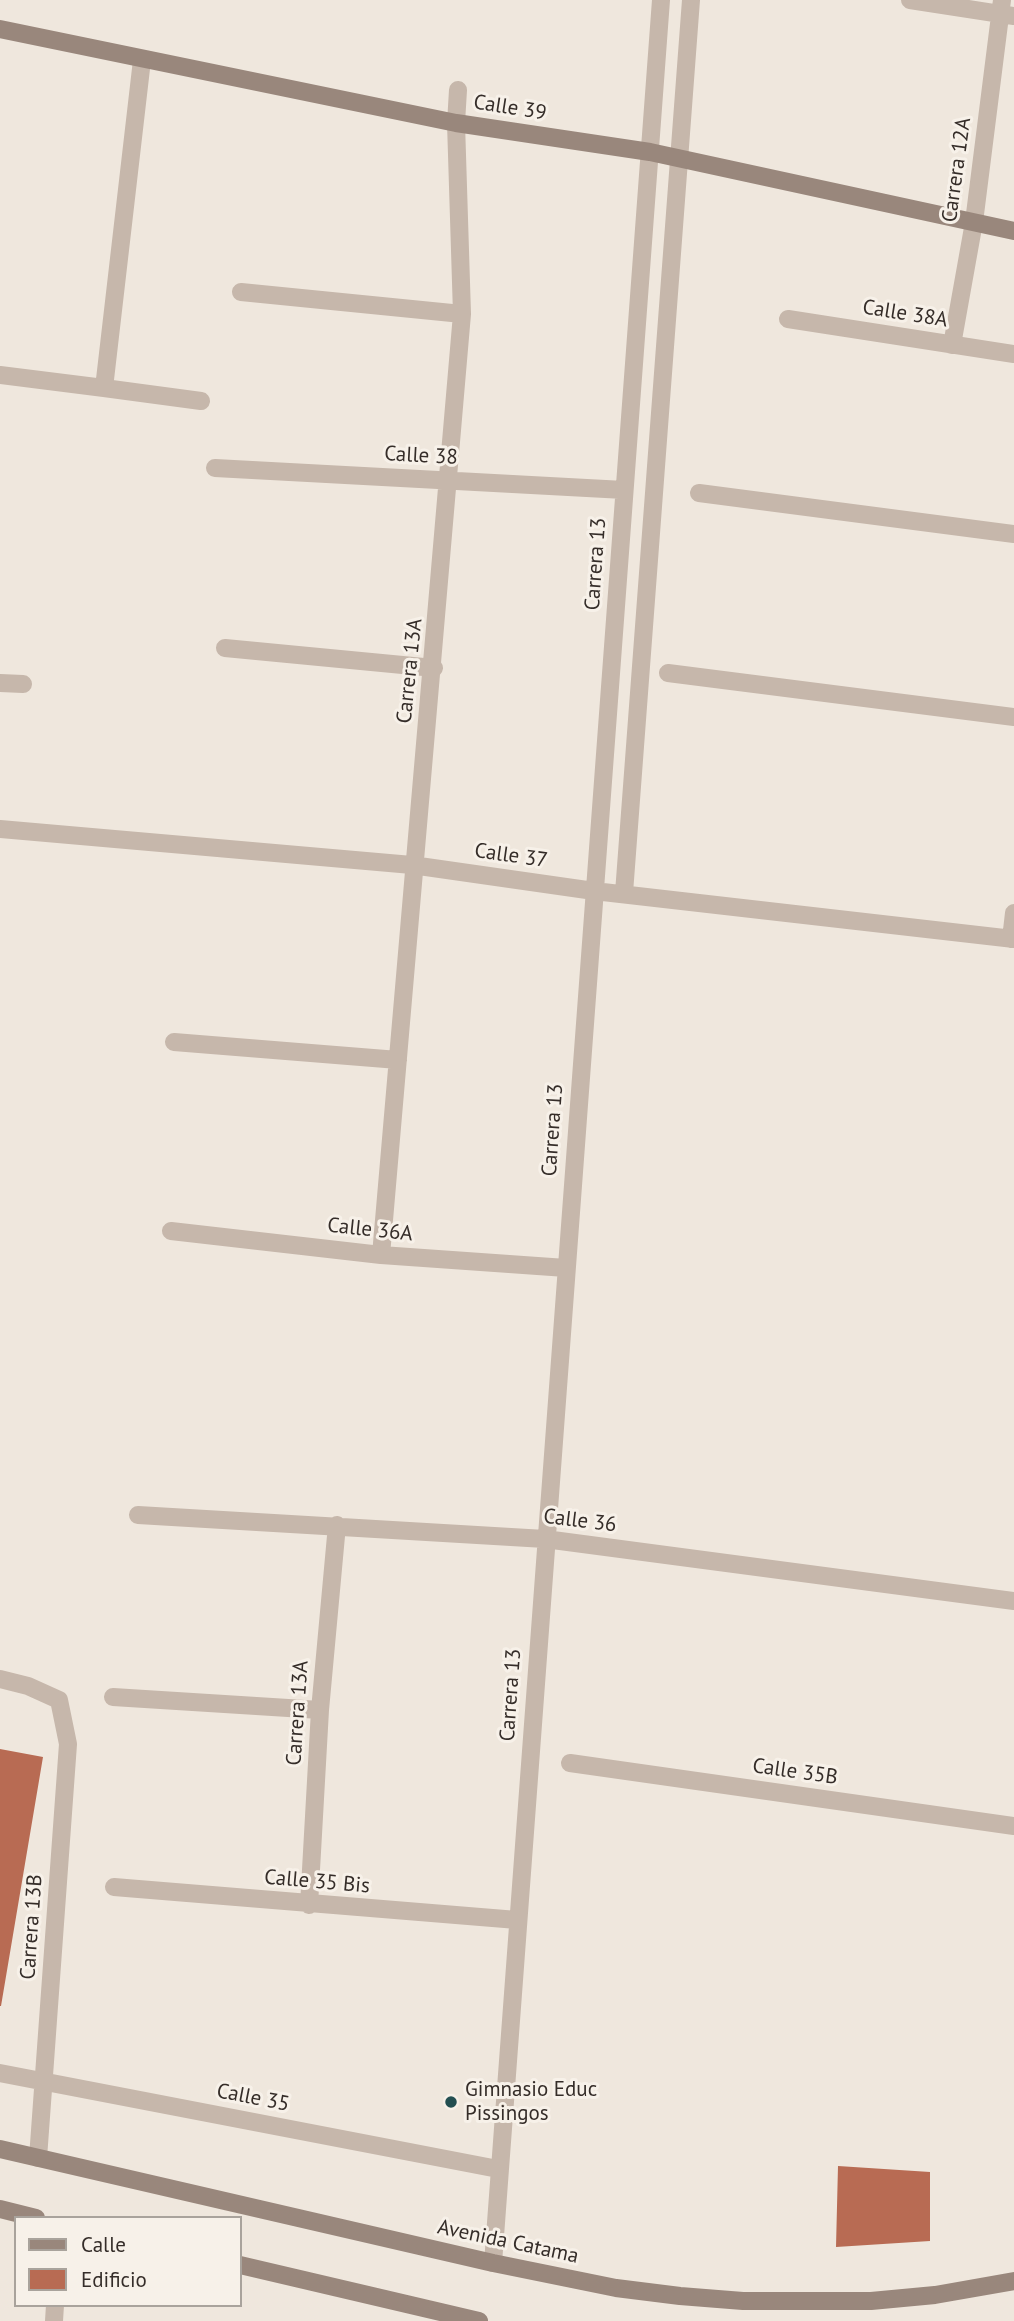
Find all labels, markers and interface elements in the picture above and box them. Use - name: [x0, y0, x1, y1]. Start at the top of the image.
- street label: Calle 39: [472, 90, 548, 126]
- street label: Carrera 12A: [937, 116, 977, 224]
- street label: Calle 38A: [861, 295, 949, 333]
- street label: Calle 38: [384, 441, 458, 471]
- street label: Carrera 13: [580, 517, 612, 611]
- street label: Carrera 13A: [392, 617, 428, 725]
- street label: Calle 37: [473, 838, 549, 874]
- street label: Carrera 13: [537, 1083, 569, 1177]
- street label: Calle 36A: [326, 1213, 414, 1247]
- street label: Calle 36: [542, 1504, 618, 1538]
- street label: Carrera 13: [495, 1648, 527, 1742]
- street label: Carrera 13A: [282, 1660, 314, 1766]
- street label: Calle 35B: [751, 1754, 839, 1790]
- street label: Calle 35 Bis: [263, 1865, 371, 1899]
- street label: Carrera 13B: [16, 1874, 48, 1980]
- place label: Gimnasio Educ Pissingos: [465, 2077, 597, 2127]
- street label: Calle 35: [215, 2079, 291, 2117]
- marker: Gimnasio Educ Pissingos: [443, 2094, 459, 2110]
- street label: Avenida Catama: [435, 2215, 581, 2269]
- legend: [14, 2216, 242, 2307]
- text: Calle: [81, 2231, 126, 2258]
- text: Edificio: [81, 2266, 147, 2293]

